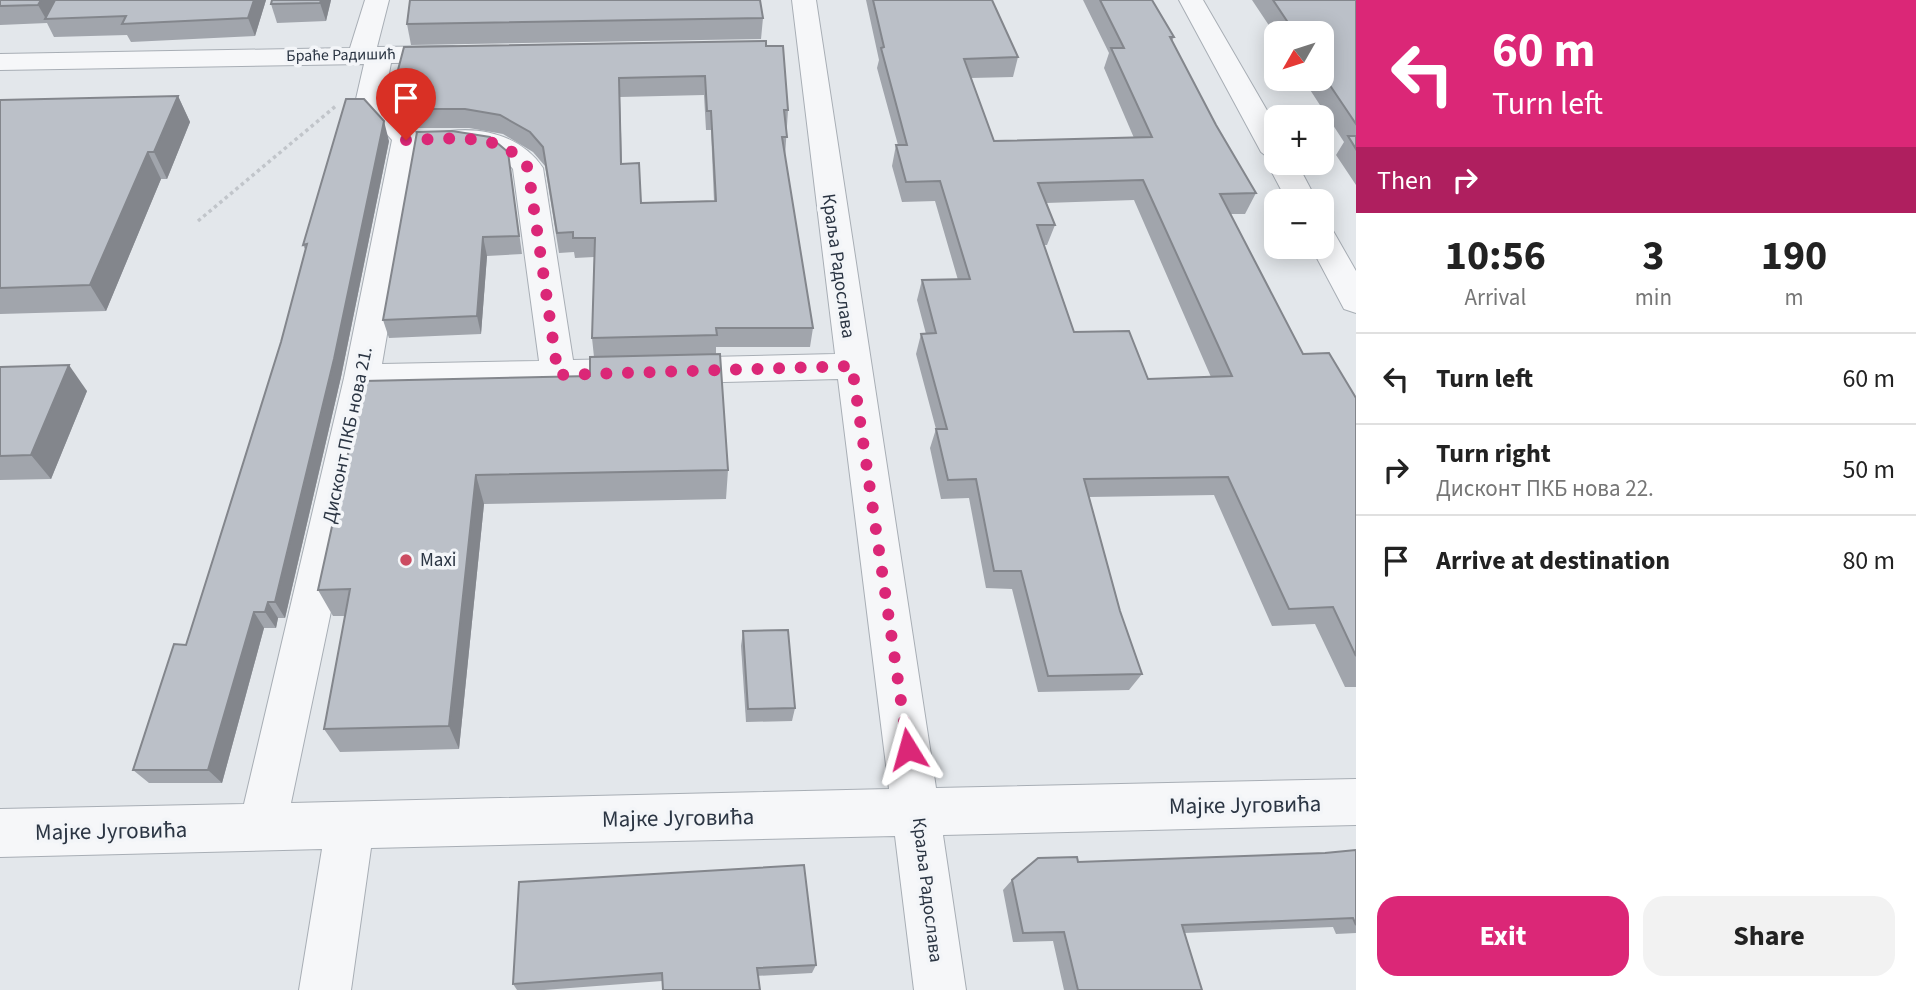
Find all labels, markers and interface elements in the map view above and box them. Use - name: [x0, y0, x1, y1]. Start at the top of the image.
- text: 60 m: [1492, 16, 1596, 86]
- north arrow: [1264, 21, 1334, 91]
- map controls: [1264, 21, 1334, 259]
- icon: left: [1377, 28, 1468, 119]
- street label: Браће Радишић: [286, 43, 396, 67]
- pin: [376, 68, 436, 140]
- icon: arrive: [387, 79, 425, 117]
- text: Turn left: [1492, 81, 1603, 127]
- button: +: [1264, 105, 1334, 175]
- icon: right: [1446, 161, 1484, 199]
- text: Then: [1377, 162, 1432, 199]
- button: −: [1264, 189, 1334, 259]
- street label: Краља Радослава: [814, 192, 862, 340]
- text: 10:56: [1445, 226, 1546, 286]
- text: 3: [1642, 226, 1664, 286]
- text: 190: [1761, 226, 1827, 286]
- text: Arrival: [1464, 281, 1526, 314]
- text: min: [1635, 281, 1672, 314]
- text: m: [1784, 281, 1804, 314]
- street label: Дисконт ПКБ нова 21.: [316, 344, 380, 526]
- icon: left: [1377, 360, 1415, 398]
- text: Turn left: [1436, 360, 1533, 397]
- text: 60 m: [1842, 360, 1895, 397]
- text: Turn right: [1436, 435, 1551, 472]
- icon: right: [1377, 451, 1415, 489]
- text: 50 m: [1842, 451, 1895, 488]
- text: Дисконт ПКБ нова 22.: [1436, 472, 1654, 505]
- icon: arrive: [1377, 542, 1415, 580]
- text: Arrive at destination: [1436, 542, 1670, 579]
- text: 80 m: [1842, 542, 1895, 579]
- place label: Maxi: [420, 547, 457, 574]
- marker: Maxi: [398, 552, 414, 568]
- position arrow: [871, 712, 945, 786]
- street label: Мајке Југовића: [1169, 787, 1321, 823]
- street label: Мајке Југовића: [602, 800, 754, 836]
- street label: Мајке Југовића: [35, 813, 187, 849]
- street label: Краља Радослава: [905, 816, 949, 964]
- button: Exit: [1377, 896, 1629, 976]
- button: Share: [1643, 896, 1895, 976]

